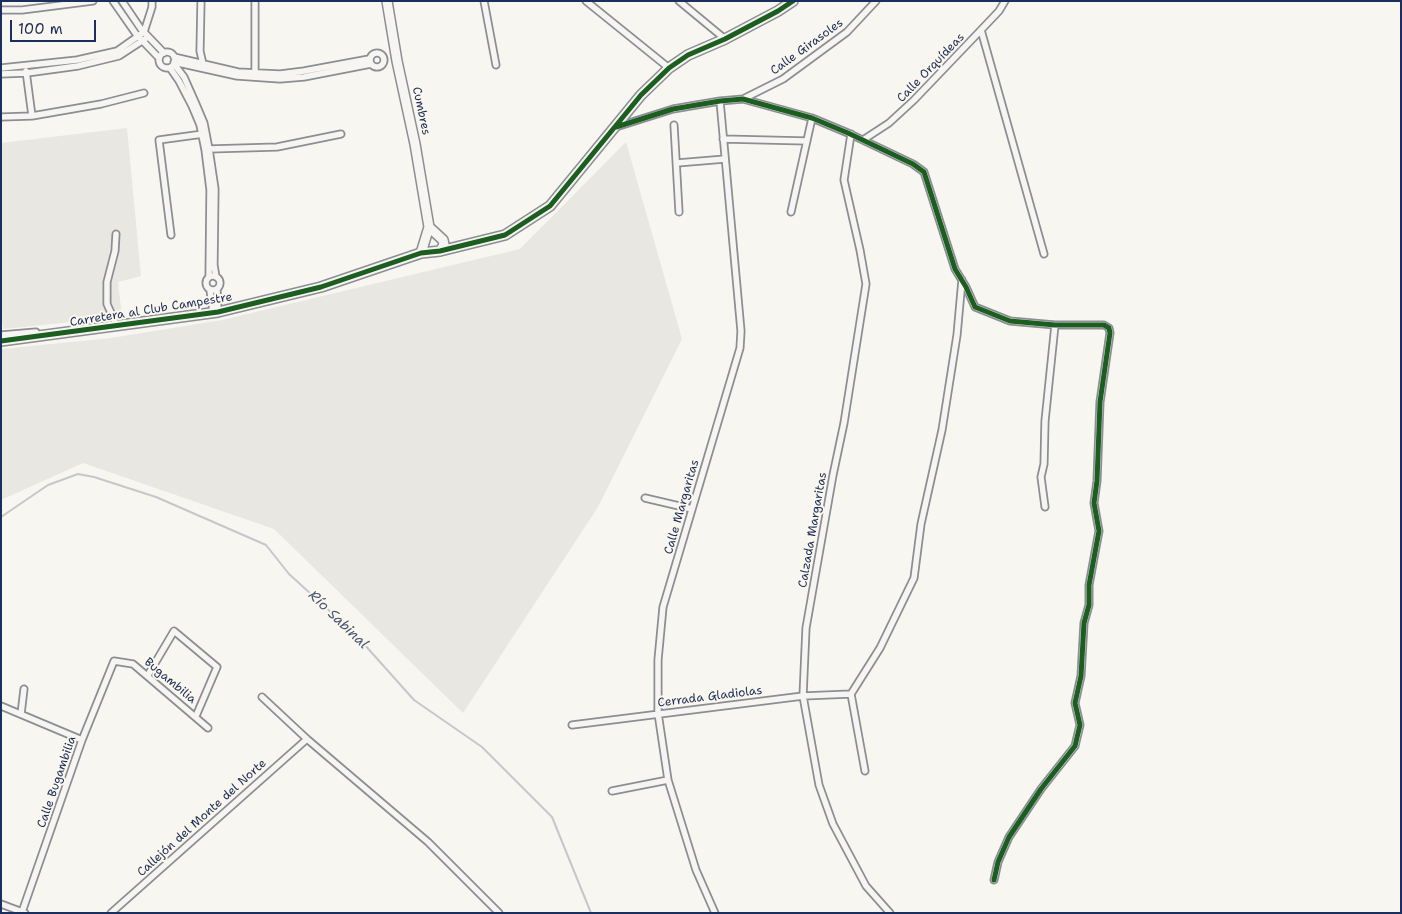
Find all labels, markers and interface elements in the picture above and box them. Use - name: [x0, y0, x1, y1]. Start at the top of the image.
- scale bar: [12, 10, 99, 42]
- street label: Calle Girasoles: [768, 16, 846, 78]
- text: 100 m: [18, 19, 63, 39]
- street label: Calle Orquídeas: [894, 30, 968, 106]
- street label: Cumbres: [409, 86, 433, 136]
- street label: Carretera al Club Campestre: [69, 290, 233, 330]
- street label: Calle Margaritas: [662, 458, 702, 556]
- street label: Calzada Margaritas: [796, 471, 830, 589]
- water label: Río Sabinal: [305, 587, 371, 653]
- street label: Bugambilia: [141, 655, 199, 707]
- street label: Cerrada Gladiolas: [657, 683, 763, 711]
- street label: Calle Bugambilia: [35, 734, 79, 830]
- street label: Callejón del Monte del Norte: [134, 756, 270, 880]

